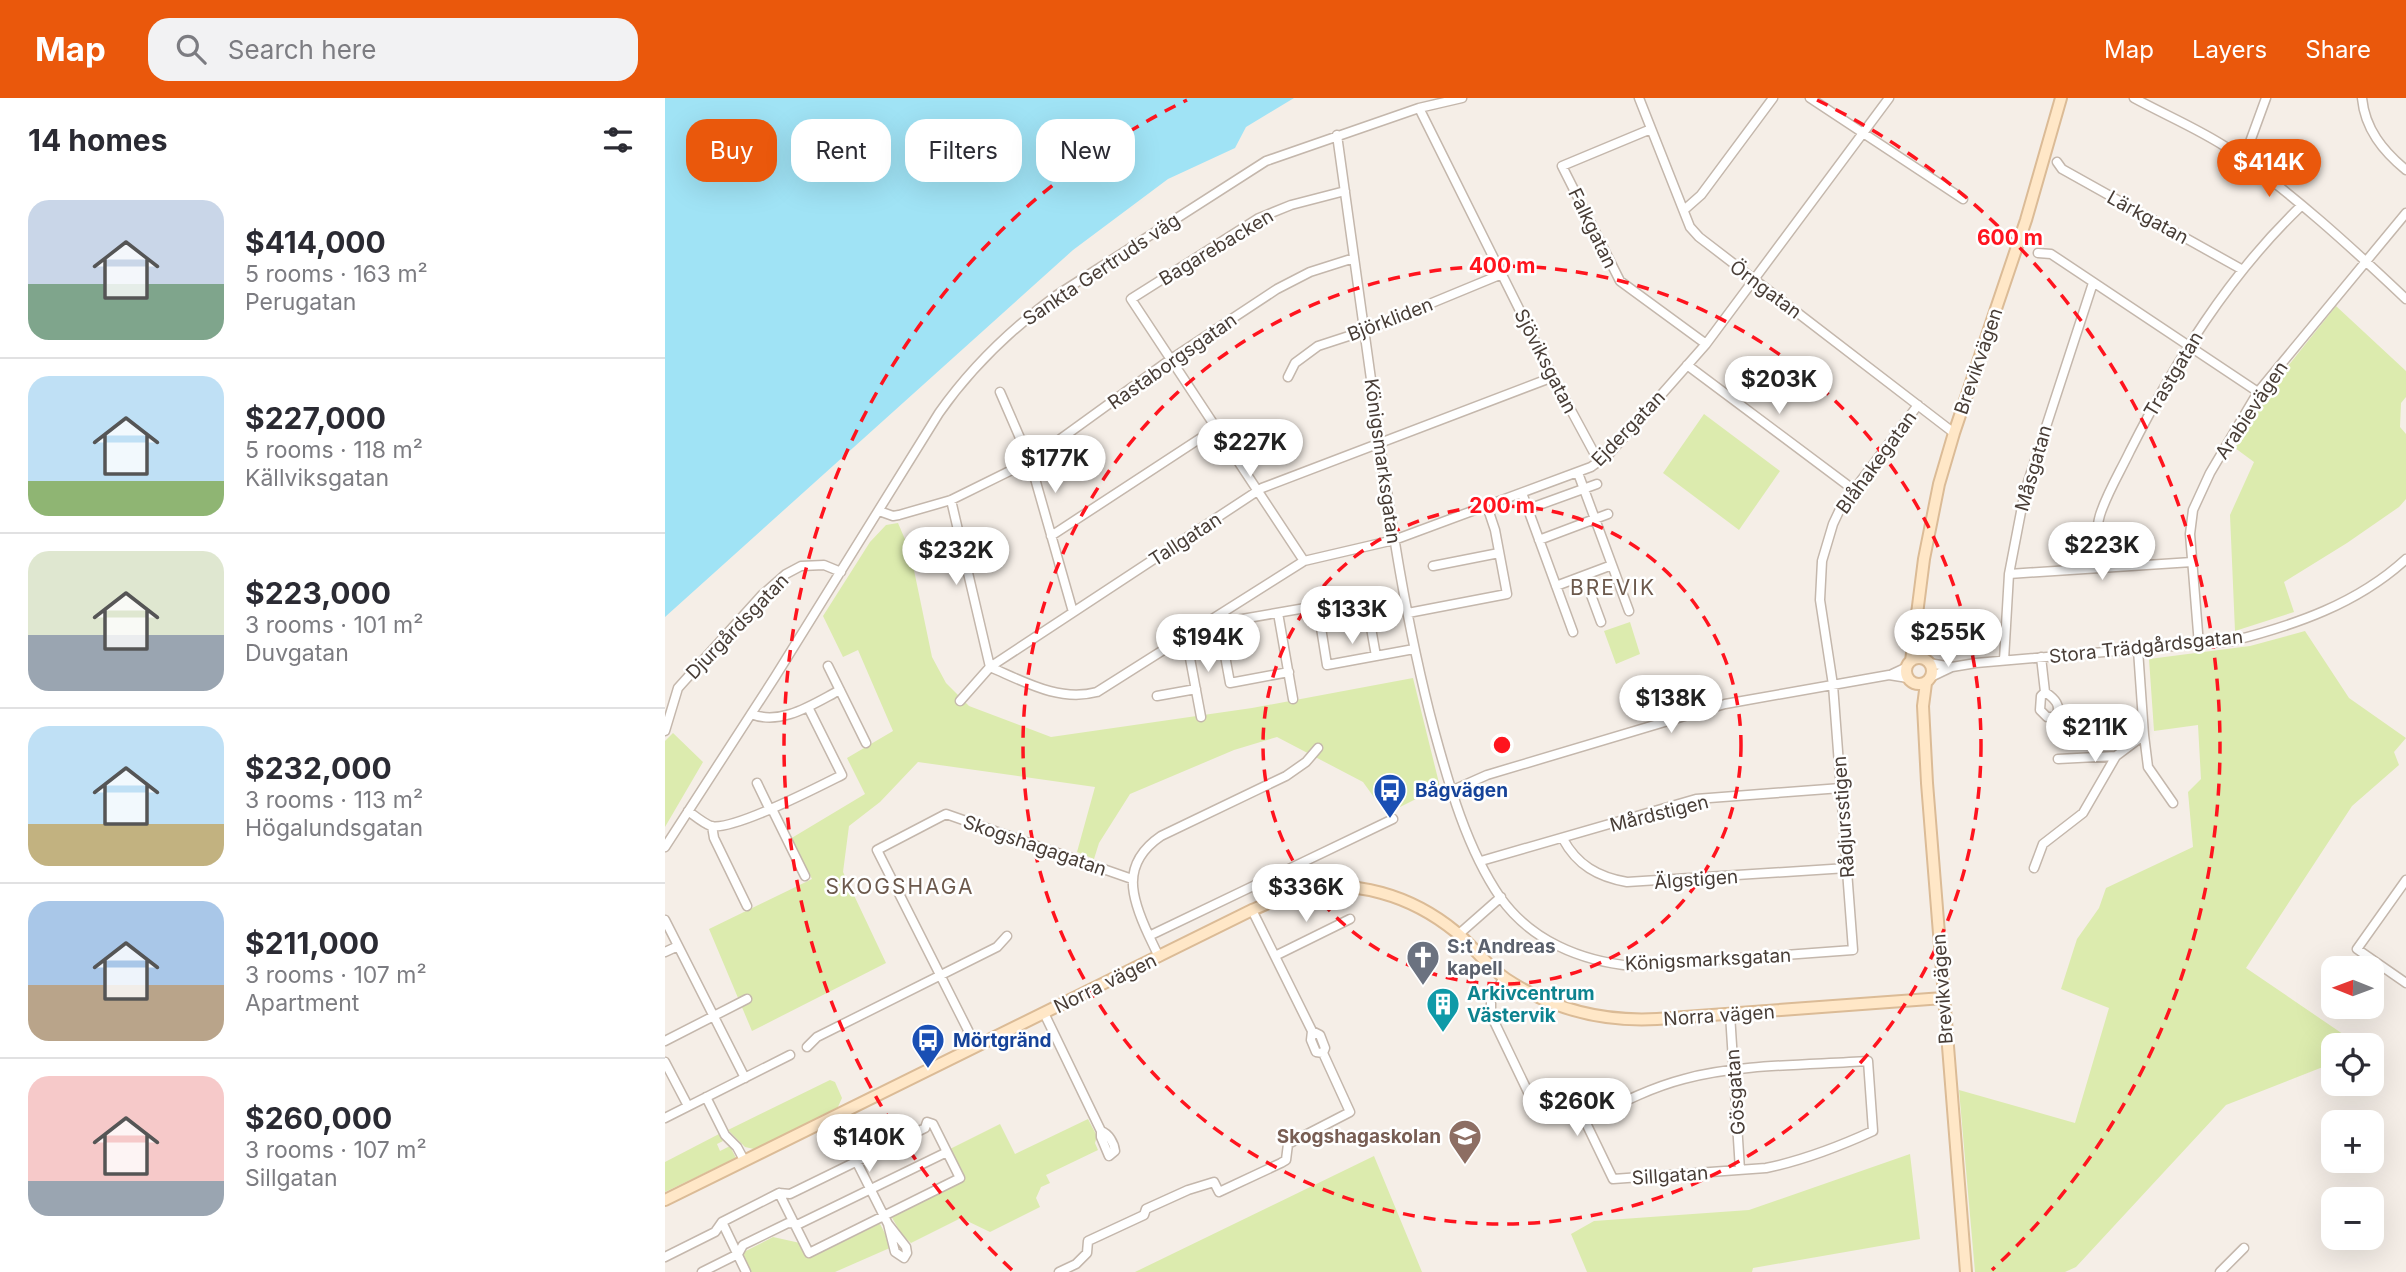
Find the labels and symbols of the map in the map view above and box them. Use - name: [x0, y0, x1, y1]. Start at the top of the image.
- pin: $414K: [2220, 140, 2318, 199]
- street label: Falkgatan: [1563, 184, 1622, 272]
- street label: Lärkgatan: [2103, 186, 2192, 249]
- street label: Bagarebacken: [1155, 204, 1277, 291]
- street label: Sankta Gertruds väg: [1019, 208, 1184, 330]
- text: 600 m: [1977, 225, 2043, 250]
- text: 400 m: [1469, 253, 1535, 278]
- street label: Örngatan: [1725, 255, 1806, 324]
- street label: Björkliden: [1344, 293, 1436, 346]
- street label: Sjöviksgatan: [1509, 305, 1582, 417]
- street label: Brevikvägen: [1950, 305, 2007, 417]
- street label: Rastaborgsgatan: [1103, 308, 1241, 414]
- street label: Trastgatan: [2139, 327, 2208, 421]
- pin: $203K: [1730, 356, 1828, 416]
- street label: Arabievägen: [2210, 357, 2293, 464]
- street label: Königsmarksgatan: [1360, 377, 1405, 545]
- street label: Ejdergatan: [1587, 386, 1670, 471]
- street label: Blåhakegatan: [1831, 407, 1921, 518]
- pin: $227K: [1201, 420, 1299, 479]
- street label: Måsgatan: [2010, 422, 2057, 514]
- pin: $177K: [1006, 436, 1104, 495]
- text: 200 m: [1469, 493, 1535, 518]
- street label: Tallgatan: [1145, 508, 1226, 571]
- pin: $223K: [2053, 522, 2151, 582]
- pin: $232K: [907, 528, 1005, 587]
- street label: Djurgårdsgatan: [681, 569, 793, 684]
- district label: BREVIK: [1570, 575, 1656, 600]
- pin: $133K: [1303, 587, 1401, 646]
- pin: $255K: [1899, 610, 1997, 669]
- pin: $194K: [1159, 614, 1257, 674]
- street label: Stora Trädgårdsgatan: [2048, 625, 2244, 668]
- pin: $138K: [1622, 676, 1720, 735]
- pin: $211K: [2046, 704, 2144, 764]
- centre of rings: [1490, 733, 1514, 757]
- street label: Rådjursstigen: [1828, 755, 1859, 879]
- bus stop icon: Bågvägen: [1371, 771, 1409, 820]
- place label: Bågvägen: [1415, 779, 1508, 802]
- street label: Mårdstigen: [1607, 790, 1711, 837]
- street label: Skogshagagatan: [960, 810, 1110, 881]
- pin: $336K: [1257, 864, 1355, 924]
- street label: Älgstigen: [1653, 865, 1739, 894]
- district label: SKOGSHAGA: [825, 874, 975, 899]
- street label: Brevikvägen: [1927, 933, 1958, 1045]
- place label: S:t Andreas kapell: [1447, 935, 1556, 980]
- church icon: S:t Andreas kapell: [1404, 938, 1442, 987]
- street label: Königsmarksgatan: [1624, 944, 1792, 975]
- street label: Norra vägen: [1050, 949, 1160, 1018]
- north arrow: [2321, 956, 2383, 1018]
- place label: Arkivcentrum Västervik: [1467, 982, 1595, 1027]
- building icon: Arkivcentrum Västervik: [1424, 985, 1462, 1034]
- street label: Norra vägen: [1663, 1000, 1775, 1031]
- bus stop icon: Mörtgränd: [909, 1021, 947, 1070]
- place label: Mörtgränd: [953, 1029, 1052, 1052]
- street label: Gösgatan: [1721, 1048, 1750, 1136]
- pin: $260K: [1528, 1079, 1626, 1138]
- pin: $140K: [820, 1114, 918, 1174]
- school or university icon: Skogshagaskolan: [1446, 1117, 1484, 1166]
- place label: Skogshagaskolan: [1277, 1125, 1441, 1148]
- street label: Sillgatan: [1631, 1161, 1709, 1190]

